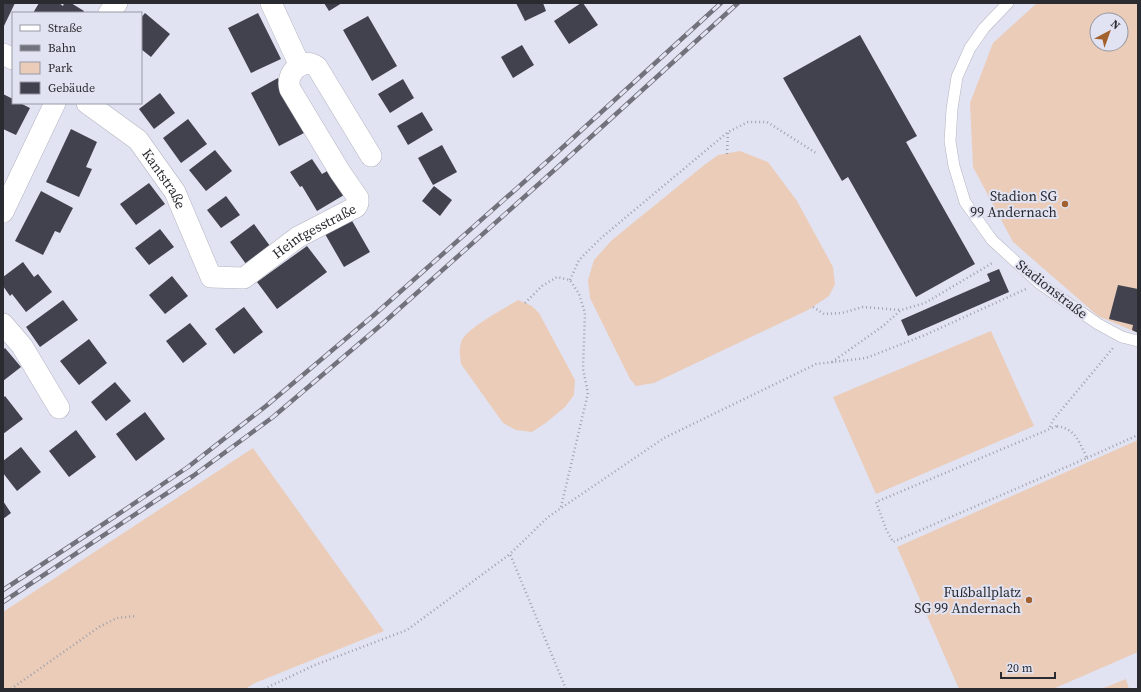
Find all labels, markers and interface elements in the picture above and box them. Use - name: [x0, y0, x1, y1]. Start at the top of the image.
- legend: [12, 12, 142, 104]
- north arrow: [1089, 12, 1129, 52]
- text: N: [1107, 17, 1123, 33]
- text: Straße: [48, 20, 82, 36]
- text: Bahn: [48, 40, 76, 56]
- text: Park: [48, 60, 73, 76]
- text: Gebäude: [48, 80, 95, 96]
- street label: Kantstraße: [137, 145, 191, 212]
- place label: Stadion SG 99 Andernach: [970, 186, 1057, 222]
- street label: Heintgesstraße: [268, 199, 360, 263]
- marker: Stadion SG 99 Andernach: [1060, 199, 1070, 209]
- street label: Stadionstraße: [1012, 255, 1092, 323]
- place label: Fußballplatz SG 99 Andernach: [914, 582, 1022, 618]
- marker: Fußballplatz SG 99 Andernach: [1024, 595, 1034, 605]
- scale bar: [1001, 654, 1055, 680]
- text: 20 m: [1007, 660, 1033, 676]

